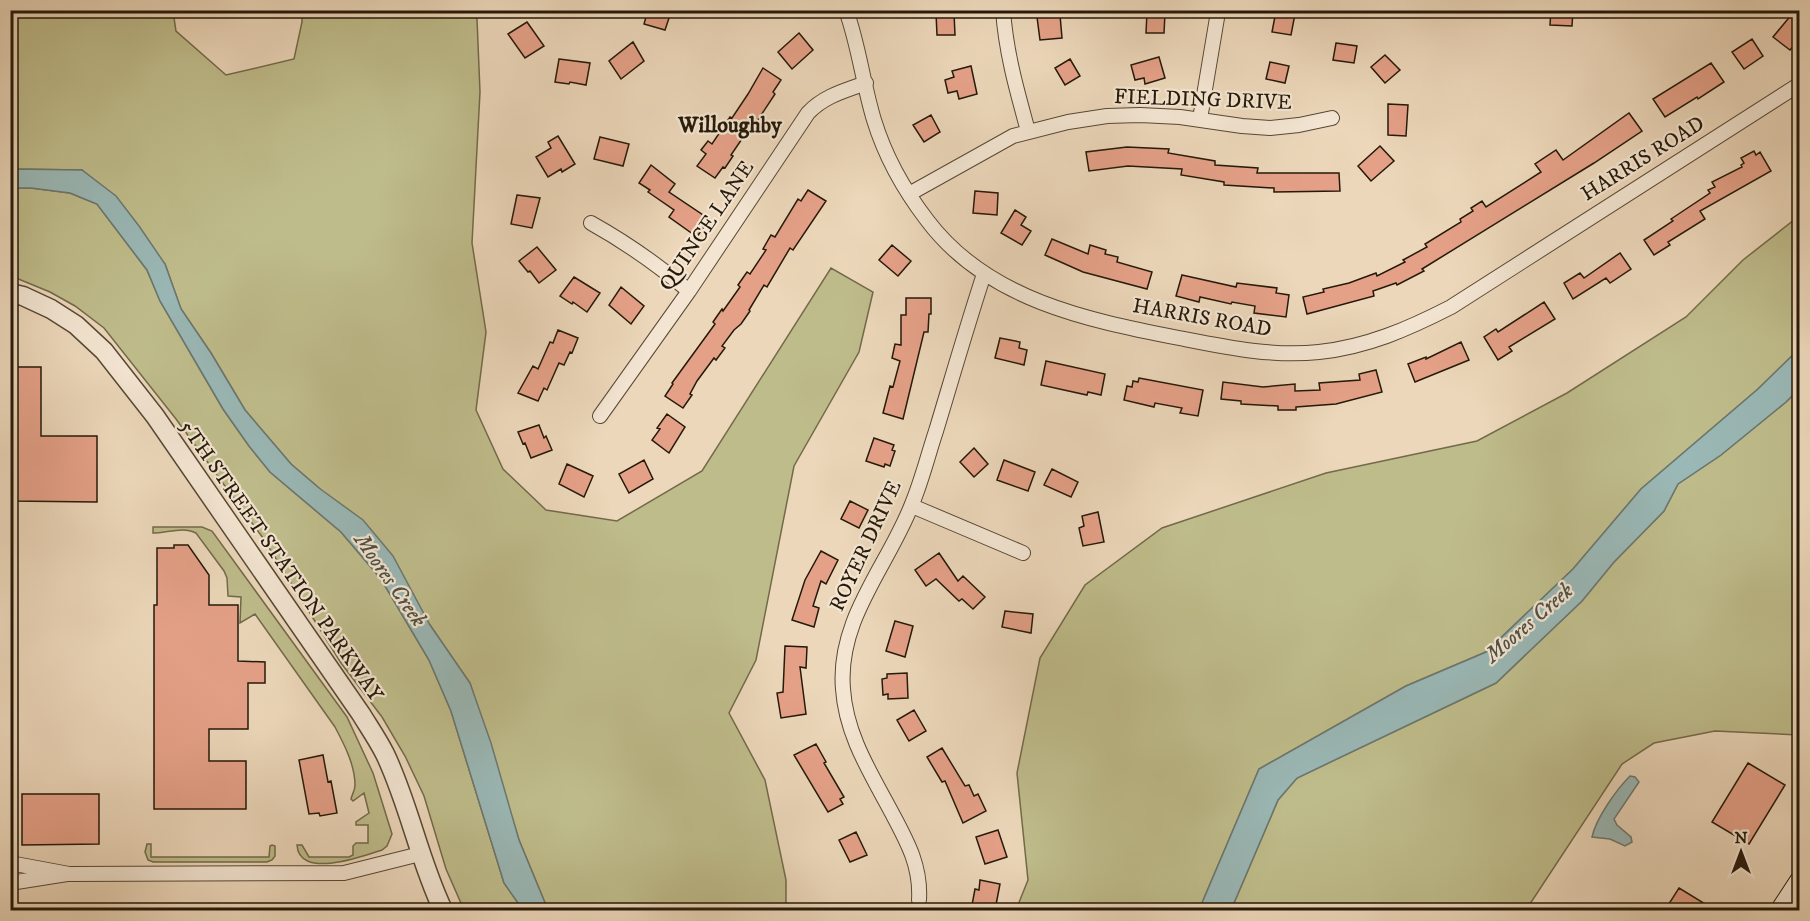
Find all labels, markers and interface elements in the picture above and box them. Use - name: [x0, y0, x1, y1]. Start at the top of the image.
- street label: FIELDING DRIVE: [1114, 84, 1293, 116]
- street label: HARRIS ROAD: [1576, 111, 1710, 207]
- district label: Willoughby: [677, 112, 782, 139]
- street label: QUINCE LANE: [654, 156, 760, 296]
- street label: HARRIS ROAD: [1130, 293, 1274, 343]
- street label: 5TH STREET STATION PARKWAY: [173, 415, 389, 707]
- street label: ROYER DRIVE: [824, 476, 908, 616]
- water label: Moores Creek: [347, 526, 433, 633]
- water label: Moores Creek: [1478, 577, 1579, 670]
- north arrow: [1711, 822, 1771, 882]
- text: N: [1734, 828, 1748, 848]

